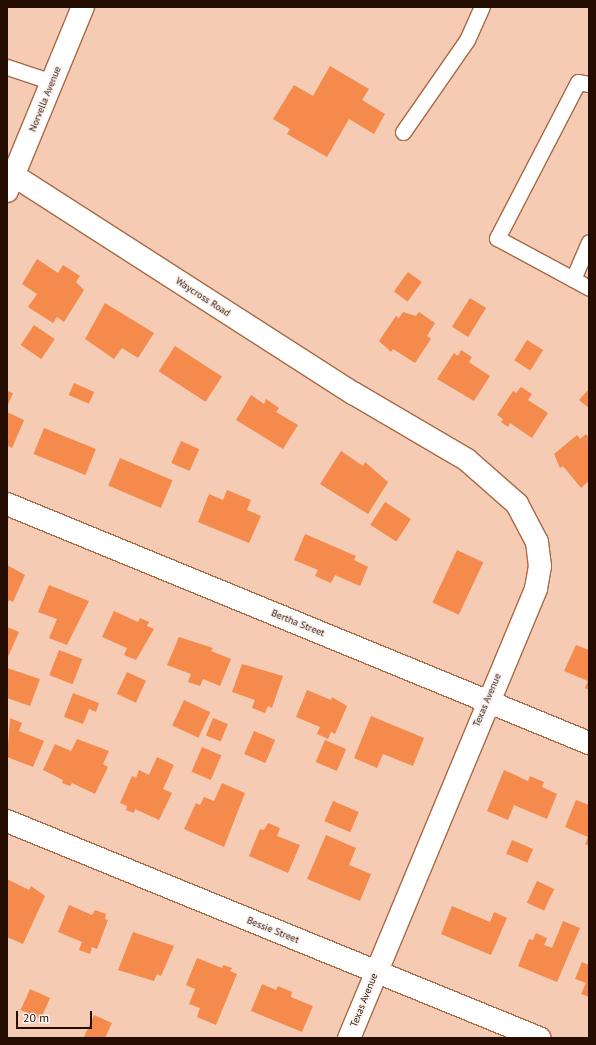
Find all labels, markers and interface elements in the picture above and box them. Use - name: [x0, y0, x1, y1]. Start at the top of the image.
- street label: Norvella Avenue: [26, 64, 64, 134]
- street label: Waycross Road: [173, 275, 233, 319]
- street label: Bertha Street: [269, 607, 327, 639]
- street label: Texas Avenue: [470, 671, 504, 729]
- street label: Bessie Street: [245, 914, 301, 946]
- street label: Texas Avenue: [348, 971, 380, 1029]
- scale bar: [18, 1003, 94, 1029]
- text: 20 m: [23, 1010, 49, 1025]

